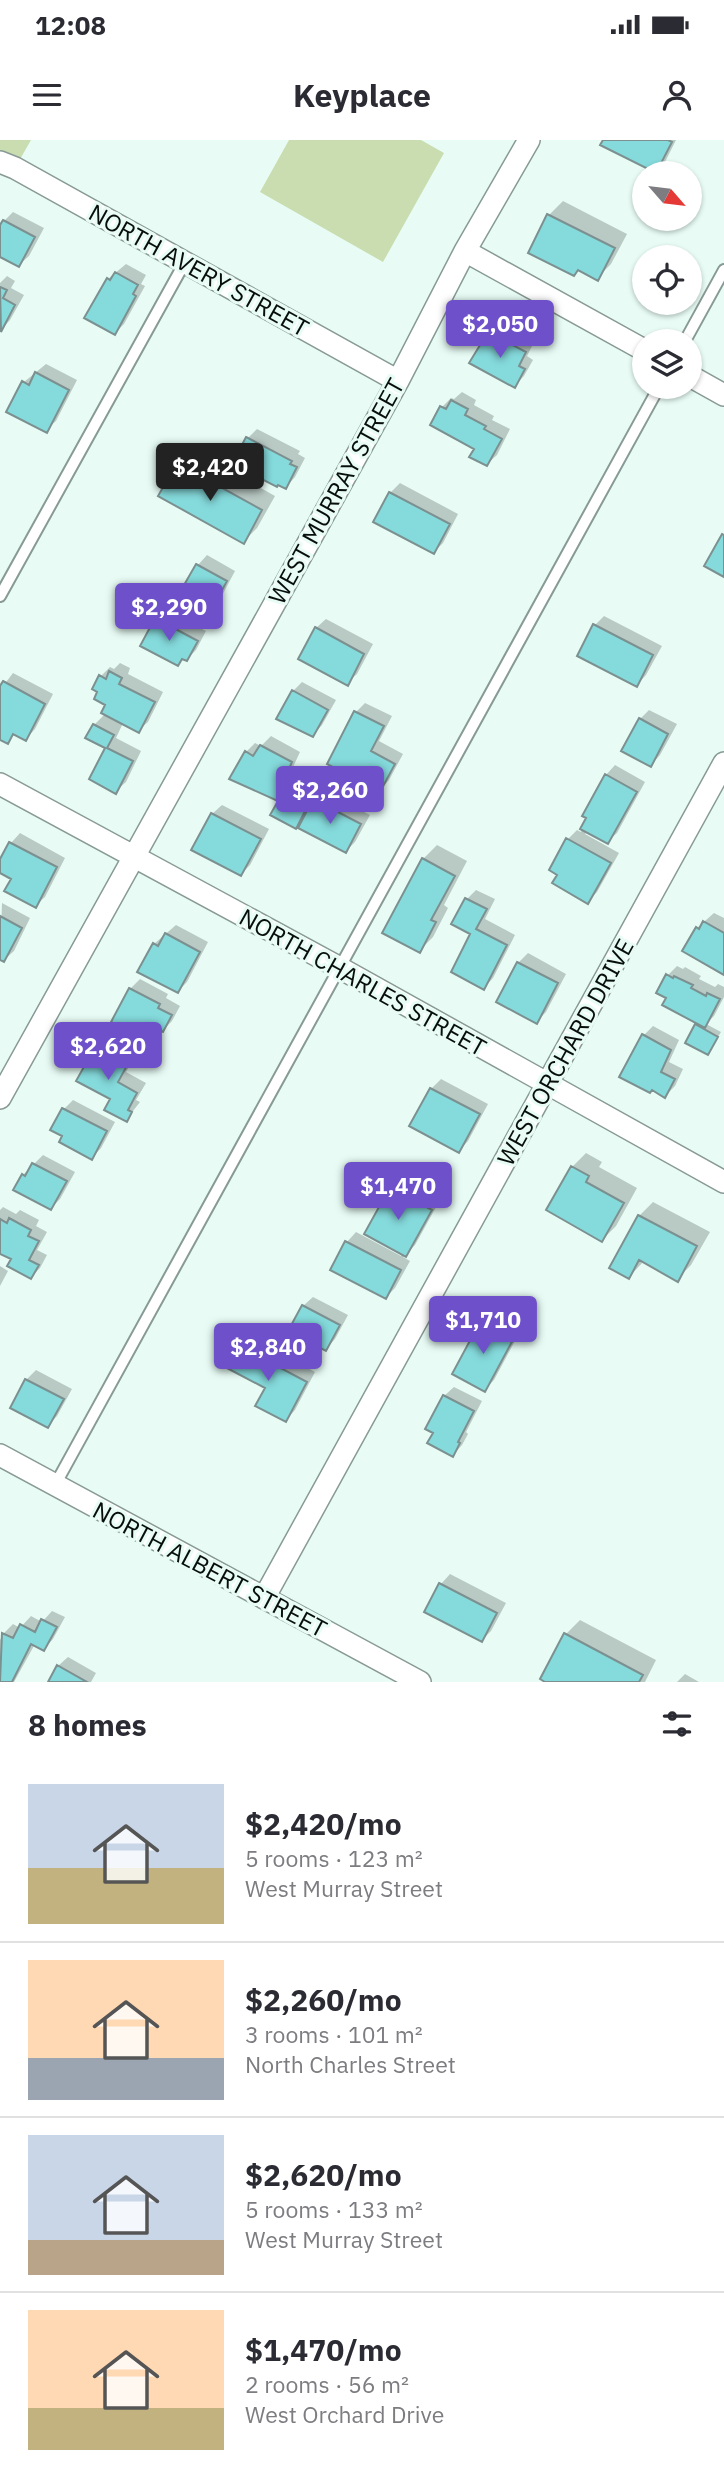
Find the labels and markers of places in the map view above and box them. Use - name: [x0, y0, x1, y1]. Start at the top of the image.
- pin: $2,050: [443, 300, 557, 360]
- pin: $2,420: [153, 444, 267, 503]
- pin: $2,290: [112, 584, 226, 643]
- pin: $2,260: [273, 766, 387, 826]
- pin: $2,620: [51, 1023, 165, 1082]
- pin: $1,470: [341, 1163, 455, 1222]
- pin: $1,710: [426, 1296, 540, 1356]
- pin: $2,840: [211, 1324, 325, 1383]

